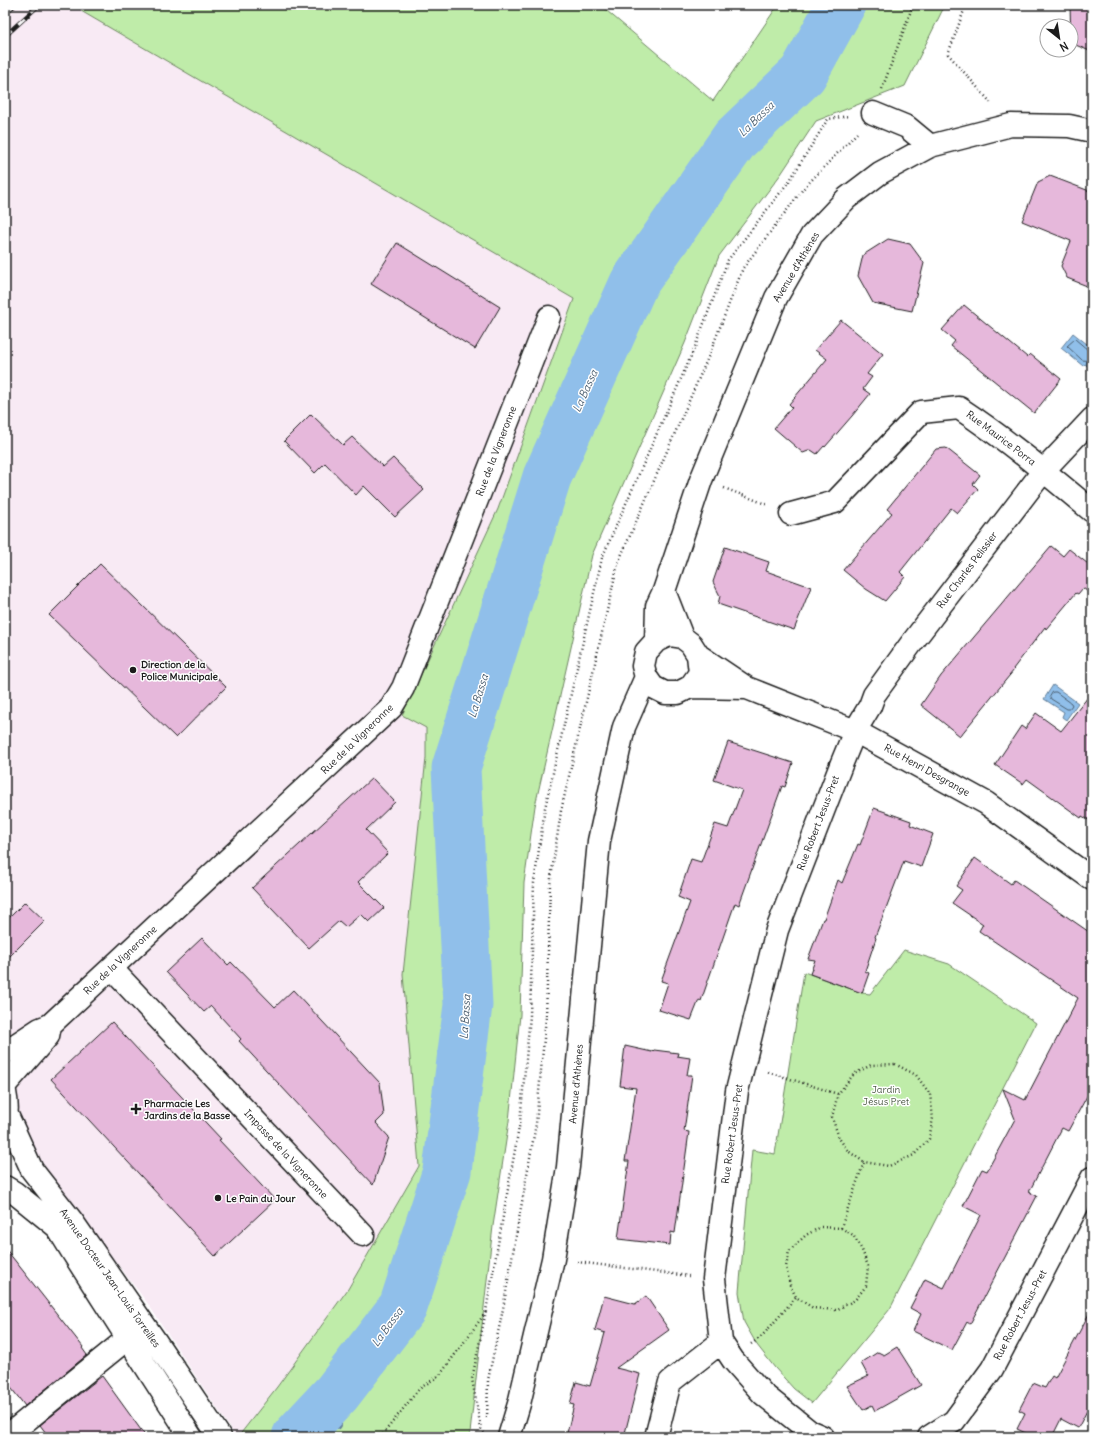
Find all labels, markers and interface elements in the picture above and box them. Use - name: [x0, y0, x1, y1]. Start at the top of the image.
- north arrow: [1039, 18, 1079, 58]
- text: N: [1057, 39, 1071, 55]
- water label: La Bassa: [735, 98, 777, 140]
- street label: Avenue d'Athènes: [770, 229, 822, 305]
- water label: La Bassa: [570, 367, 601, 414]
- street label: Rue de la Vigneronne: [473, 404, 519, 498]
- street label: Rue Maurice Porra: [964, 408, 1039, 469]
- street label: Rue Charles Pelissier: [934, 529, 1000, 611]
- place label: Direction de la Police Municipale: [141, 658, 218, 683]
- marker: Direction de la Police Municipale: [128, 665, 138, 675]
- water label: La Bassa: [465, 672, 491, 719]
- street label: Rue de la Vigneronne: [318, 701, 396, 777]
- street label: Rue Henri Desgrange: [882, 741, 972, 799]
- street label: Rue Robert Jesus-Pret: [794, 773, 842, 872]
- street label: Rue de la Vigneronne: [81, 923, 159, 997]
- water label: La Bassa: [456, 994, 474, 1040]
- street label: Avenue d'Athènes: [566, 1043, 586, 1124]
- street label: Rue Robert Jesus-Pret: [719, 1083, 746, 1185]
- park label: Jardin Jésus Pret: [863, 1083, 910, 1108]
- place label: Pharmacie Les Jardins de la Basse: [144, 1097, 231, 1122]
- marker: Pharmacie Les Jardins de la Basse: [131, 1104, 141, 1114]
- street label: Impasse de la Vigneronne: [241, 1107, 331, 1201]
- place label: Le Pain du Jour: [226, 1192, 296, 1205]
- marker: Le Pain du Jour: [213, 1193, 223, 1203]
- street label: Avenue Docteur Jean-Louis Torreilles: [57, 1206, 163, 1350]
- street label: Rue Robert Jesus-Pret: [991, 1267, 1050, 1362]
- water label: La Bassa: [368, 1304, 406, 1349]

